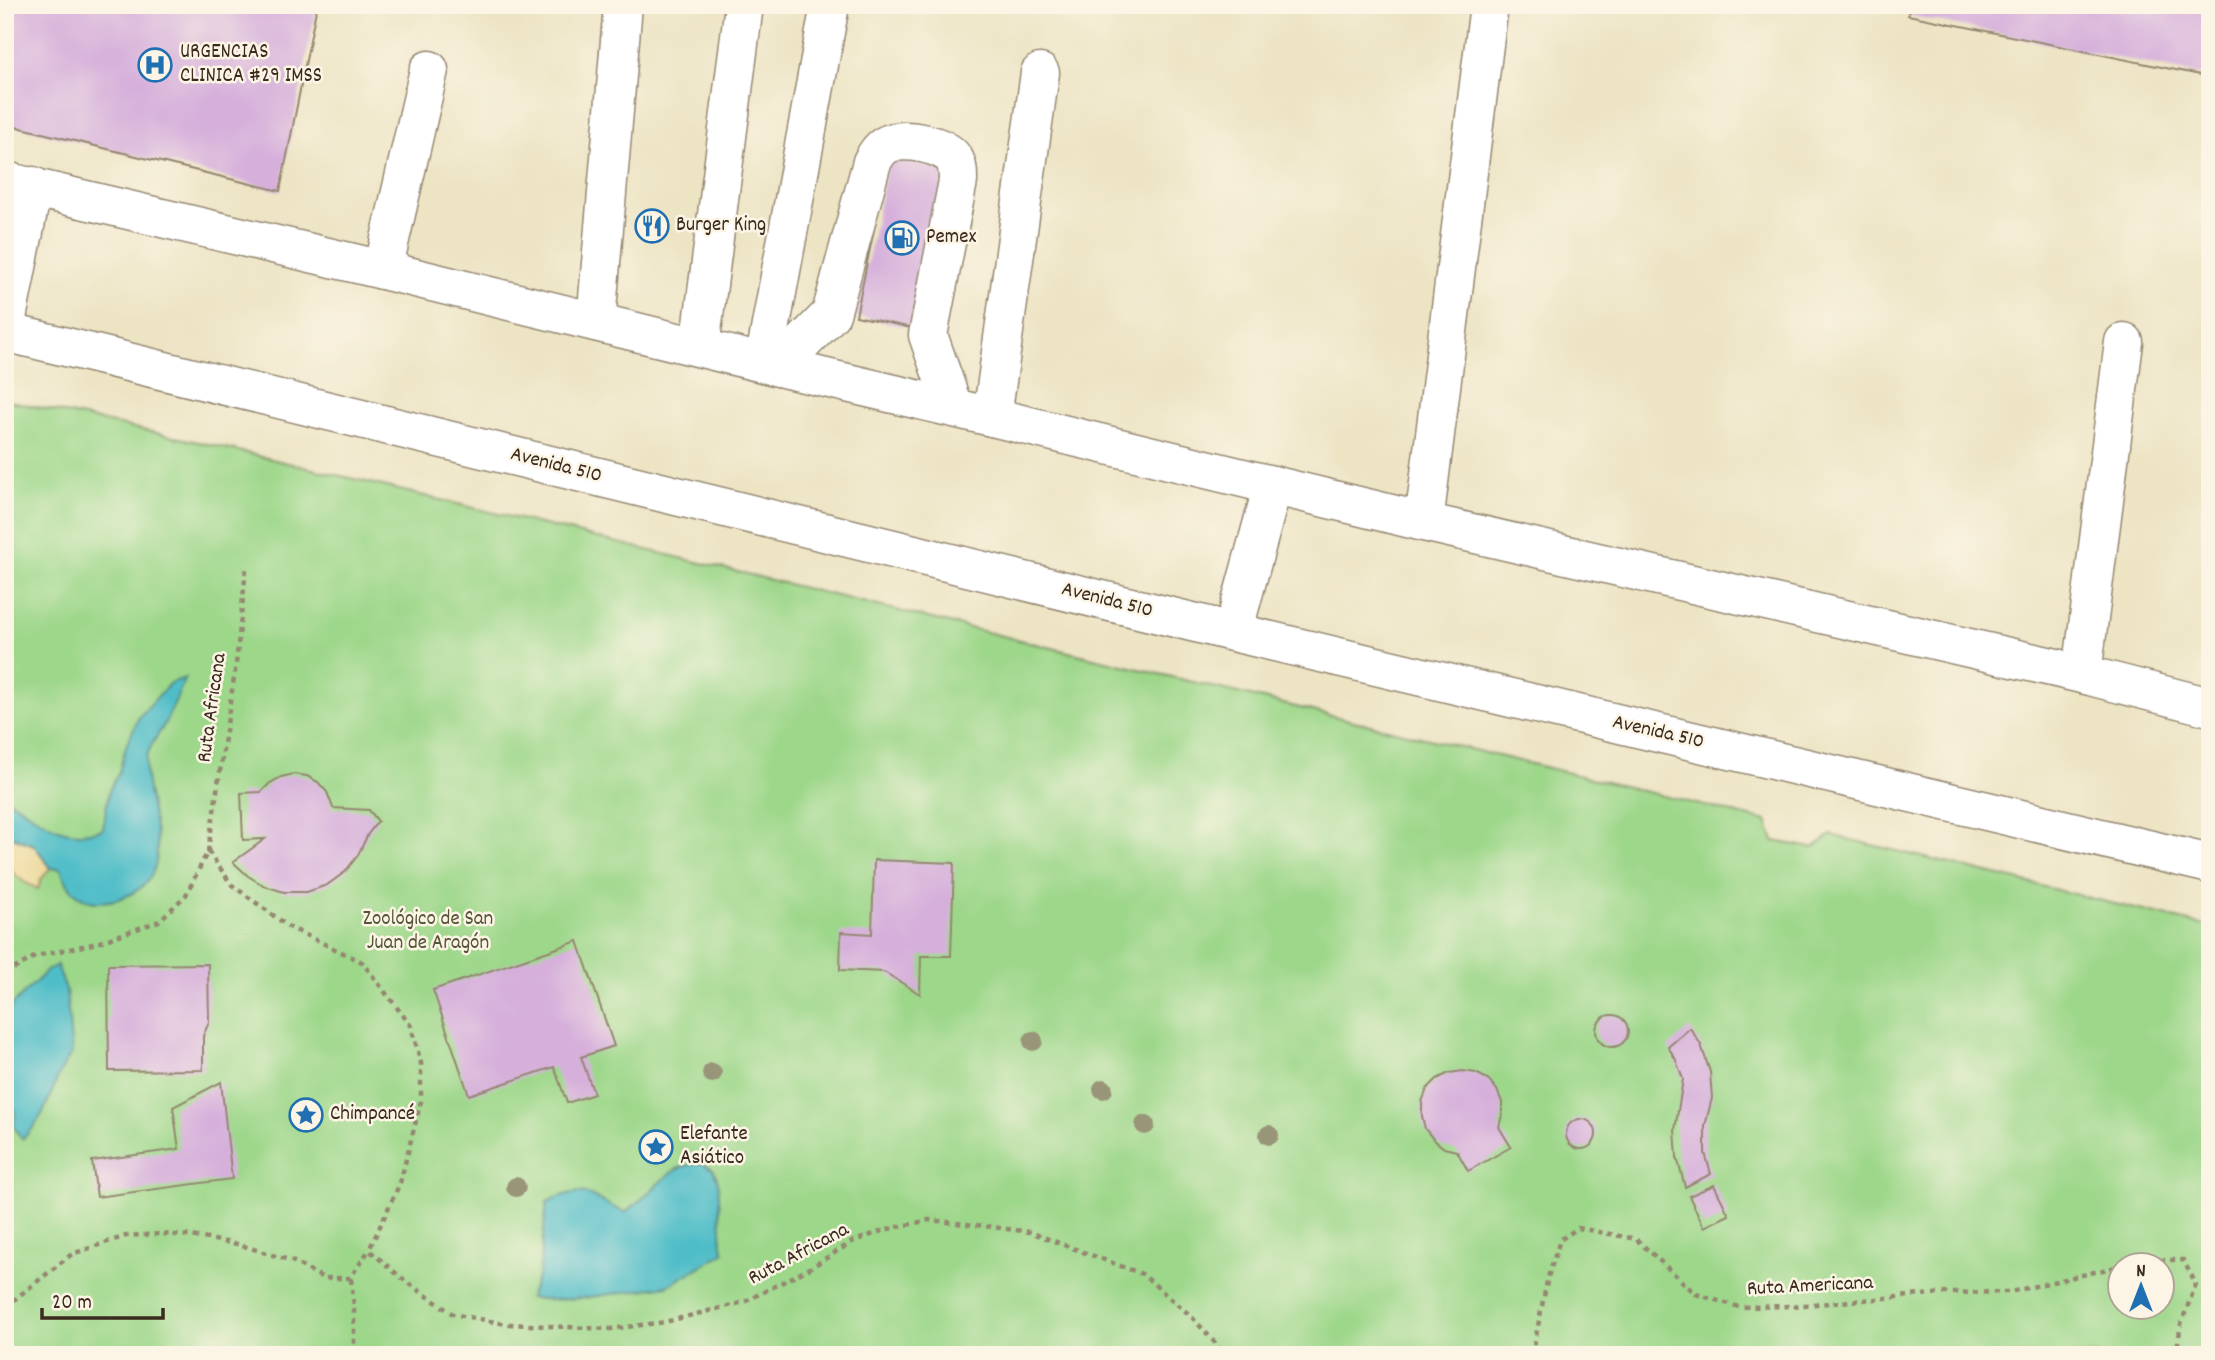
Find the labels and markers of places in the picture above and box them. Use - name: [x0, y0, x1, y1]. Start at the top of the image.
- place label: URGENCIAS CLINICA #29 IMSS: [180, 38, 322, 92]
- hospital icon: URGENCIAS CLINICA #29 IMSS: [136, 46, 174, 84]
- restaurant icon: Burger King: [633, 207, 671, 245]
- place label: Burger King: [676, 211, 766, 241]
- fuel station icon: Pemex: [883, 219, 921, 257]
- place label: Pemex: [926, 223, 976, 253]
- place icon: Chimpancé: [287, 1096, 325, 1134]
- place label: Chimpancé: [330, 1100, 415, 1130]
- place label: Elefante Asiático: [680, 1120, 748, 1174]
- place icon: Elefante Asiático: [637, 1128, 675, 1166]

